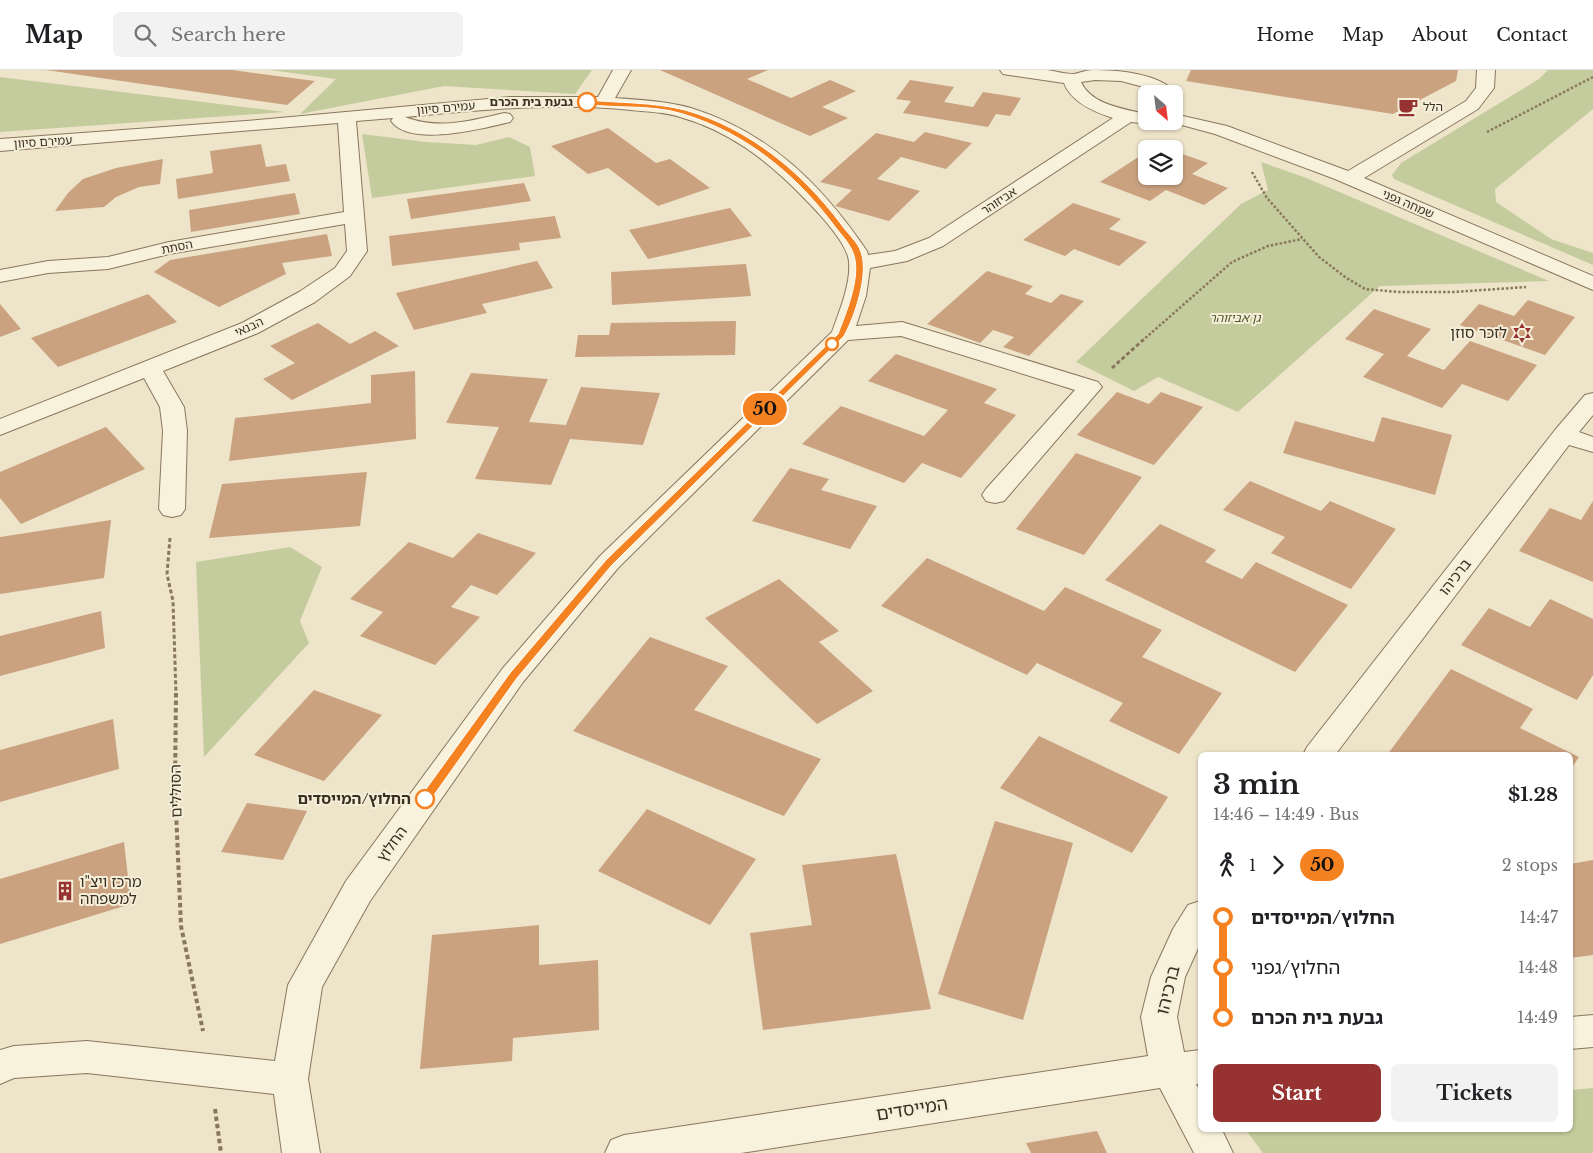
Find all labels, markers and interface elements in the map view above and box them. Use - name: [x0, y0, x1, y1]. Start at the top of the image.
- search box: [113, 12, 463, 57]
- text: Map: [25, 20, 83, 49]
- icon: search: [131, 21, 159, 49]
- text: Search here: [171, 23, 286, 46]
- text: Home: [1256, 24, 1314, 46]
- text: Map: [1342, 24, 1384, 46]
- text: About: [1412, 24, 1468, 46]
- text: Contact: [1496, 24, 1568, 46]
- north arrow: [1138, 85, 1182, 130]
- map controls: [1138, 85, 1183, 185]
- marker: גבעת בית הכרם: [577, 92, 597, 112]
- place label: גבעת בית הכרם: [490, 94, 573, 109]
- cafe icon: הלל: [1397, 96, 1419, 118]
- street label: עמירם סיוון: [416, 97, 476, 118]
- place label: הלל: [1423, 99, 1443, 114]
- street label: עמירם סיוון: [13, 132, 73, 151]
- button: layers: [1138, 140, 1183, 185]
- street label: אביזוהר: [978, 183, 1020, 218]
- street label: שמחה גפני: [1380, 186, 1436, 221]
- street label: הסתת: [160, 236, 194, 257]
- park label: גן אביזוהר: [1209, 310, 1262, 325]
- street label: הבנאי: [232, 313, 265, 340]
- synagogue icon: לזכר סוזן: [1511, 322, 1533, 344]
- place label: לזכר סוזן: [1450, 323, 1507, 342]
- unlabelled marker: [825, 337, 839, 351]
- line badge: 50: [742, 393, 788, 425]
- text: 50: [753, 398, 777, 420]
- street label: ברכיהו: [1434, 554, 1475, 599]
- street label: הסוללים: [166, 764, 185, 818]
- text: 3 min: [1213, 767, 1300, 802]
- text: $1.28: [1508, 783, 1558, 806]
- place label: החלוץ/המייסדים: [297, 789, 411, 808]
- marker: החלוץ/המייסדים: [415, 789, 435, 809]
- text: 14:46 – 14:49 · Bus: [1213, 804, 1359, 824]
- street label: החלוץ: [372, 822, 411, 865]
- icon: walk: [1213, 851, 1241, 879]
- icon: forward: [1264, 851, 1292, 879]
- text: 50: [1310, 854, 1334, 876]
- text: 1: [1249, 855, 1256, 875]
- text: 2 stops: [1502, 855, 1558, 875]
- place label: מרכז ויצ"ו למשפחה: [80, 872, 142, 908]
- building icon: מרכז ויצ"ו למשפחה: [54, 880, 76, 902]
- text: החלוץ/המייסדים: [1251, 906, 1395, 929]
- text: 14:47: [1520, 907, 1558, 927]
- text: החלוץ/גפני: [1251, 956, 1341, 979]
- text: 14:48: [1518, 957, 1558, 977]
- street label: ברכיהו: [1151, 963, 1185, 1017]
- text: גבעת בית הכרם: [1251, 1006, 1383, 1029]
- text: 14:49: [1517, 1007, 1558, 1027]
- button: Start: [1213, 1064, 1381, 1122]
- button: Tickets: [1391, 1064, 1558, 1122]
- street label: המייסדים: [875, 1092, 949, 1126]

